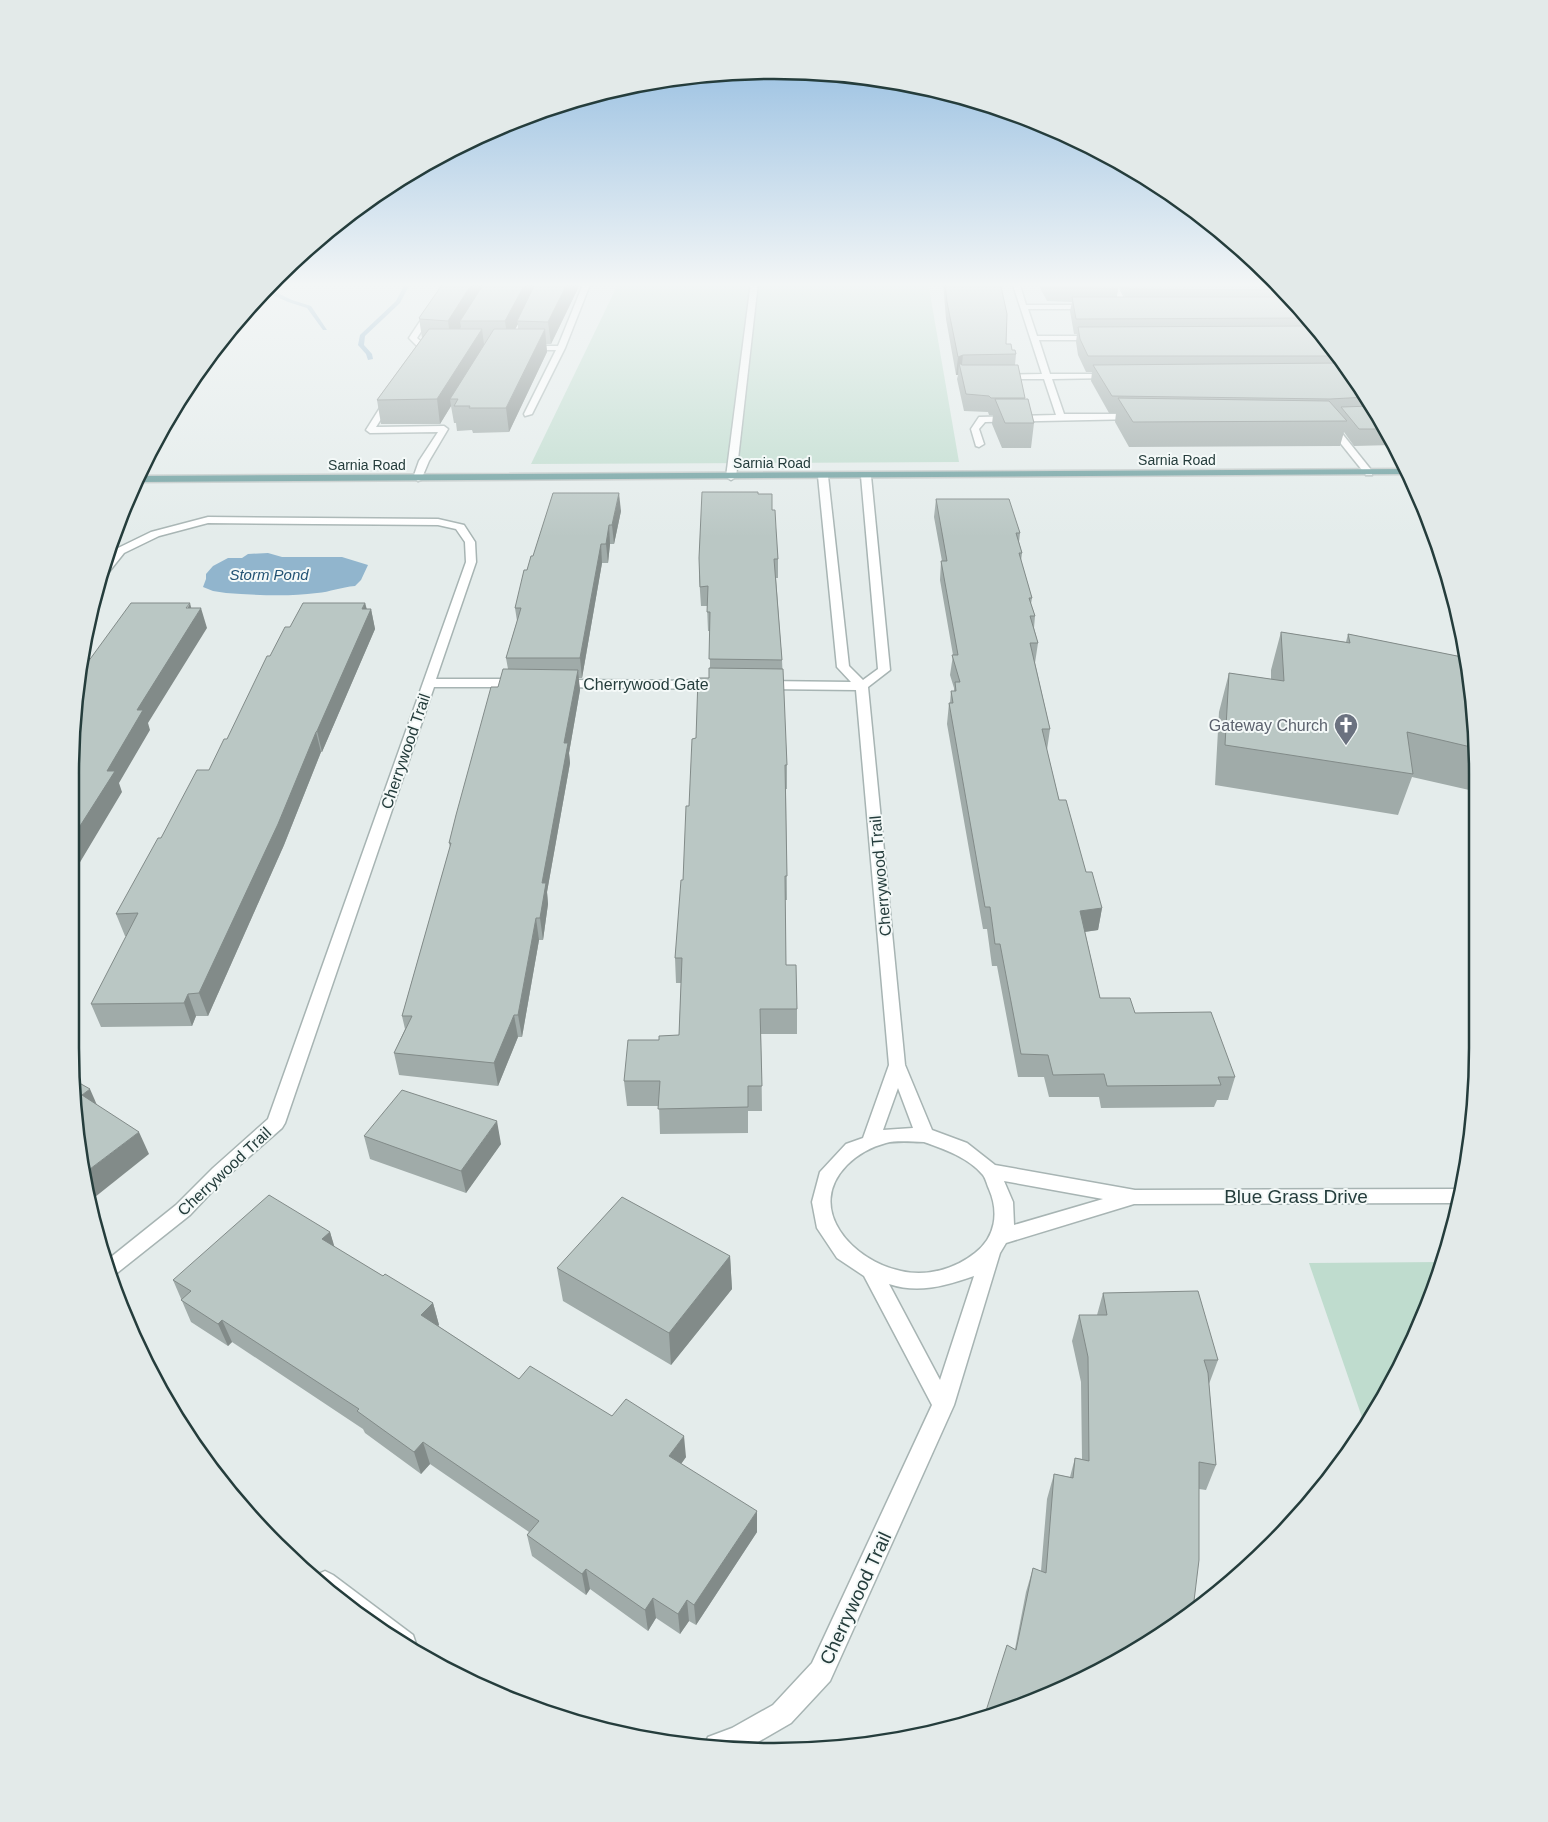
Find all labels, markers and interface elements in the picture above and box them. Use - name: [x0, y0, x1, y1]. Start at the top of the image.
- street label: Sarnia Road: [1138, 452, 1216, 468]
- street label: Sarnia Road: [733, 455, 811, 471]
- street label: Sarnia Road: [328, 457, 406, 473]
- water label: Storm Pond: [229, 566, 309, 583]
- street label: Cherrywood Gate: [583, 676, 709, 693]
- street label: Cherrywood Trail: [378, 691, 433, 811]
- church icon: Gateway Church: [1333, 712, 1359, 746]
- place label: Gateway Church: [1209, 717, 1328, 734]
- street label: Cherrywood Trail: [867, 815, 894, 937]
- street label: Cherrywood Trail: [174, 1124, 274, 1219]
- street label: Blue Grass Drive: [1224, 1186, 1368, 1207]
- street label: Cherrywood Trail: [816, 1529, 895, 1668]

